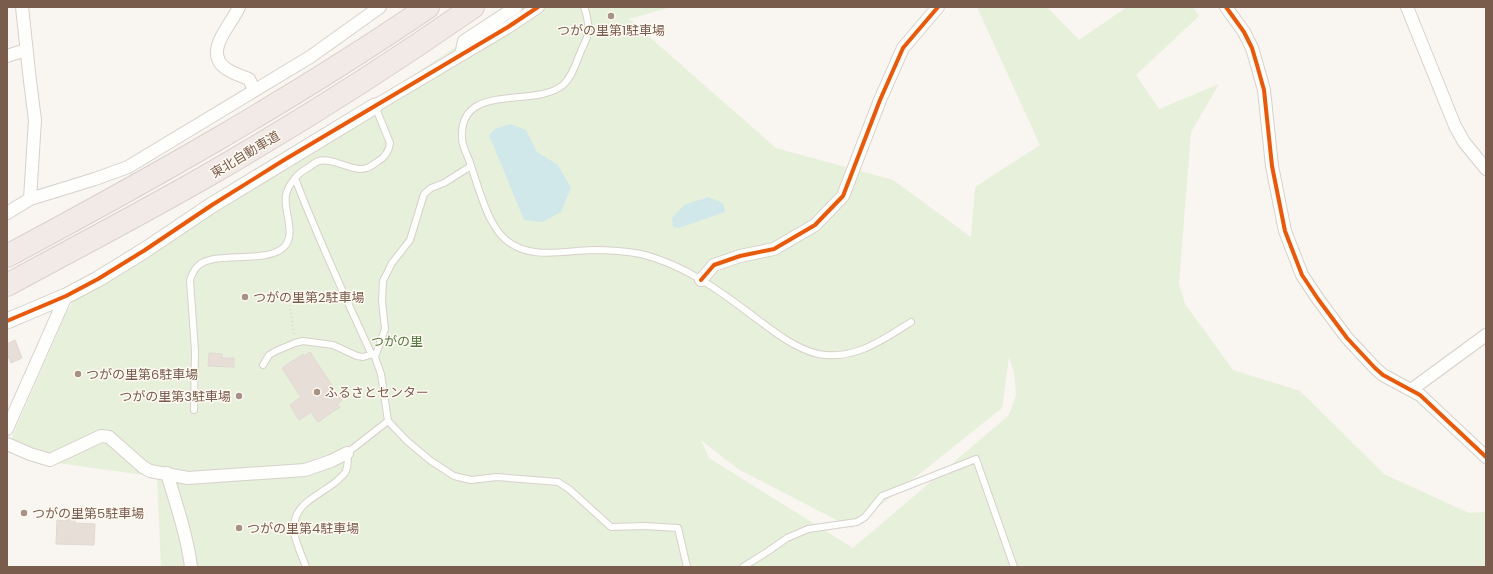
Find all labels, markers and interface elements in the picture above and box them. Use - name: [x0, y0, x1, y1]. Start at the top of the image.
- marker: つがの里第1駐車場: [606, 11, 616, 21]
- place label: つがの里第1駐車場: [557, 21, 665, 40]
- street label: 東北自動車道: [207, 126, 284, 183]
- place label: つがの里第2駐車場: [253, 288, 364, 307]
- marker: つがの里第2駐車場: [240, 292, 250, 302]
- park label: つがの里: [371, 332, 423, 351]
- place label: つがの里第6駐車場: [86, 365, 198, 384]
- marker: つがの里第6駐車場: [73, 369, 83, 379]
- place label: ふるさとセンター: [325, 383, 429, 402]
- place label: つがの里第3駐車場: [119, 387, 231, 406]
- marker: ふるさとセンター: [312, 387, 322, 397]
- marker: つがの里第3駐車場: [234, 391, 244, 401]
- place label: つがの里第5駐車場: [32, 504, 144, 523]
- marker: つがの里第5駐車場: [19, 508, 29, 518]
- place label: つがの里第4駐車場: [247, 519, 359, 538]
- marker: つがの里第4駐車場: [234, 523, 244, 533]

